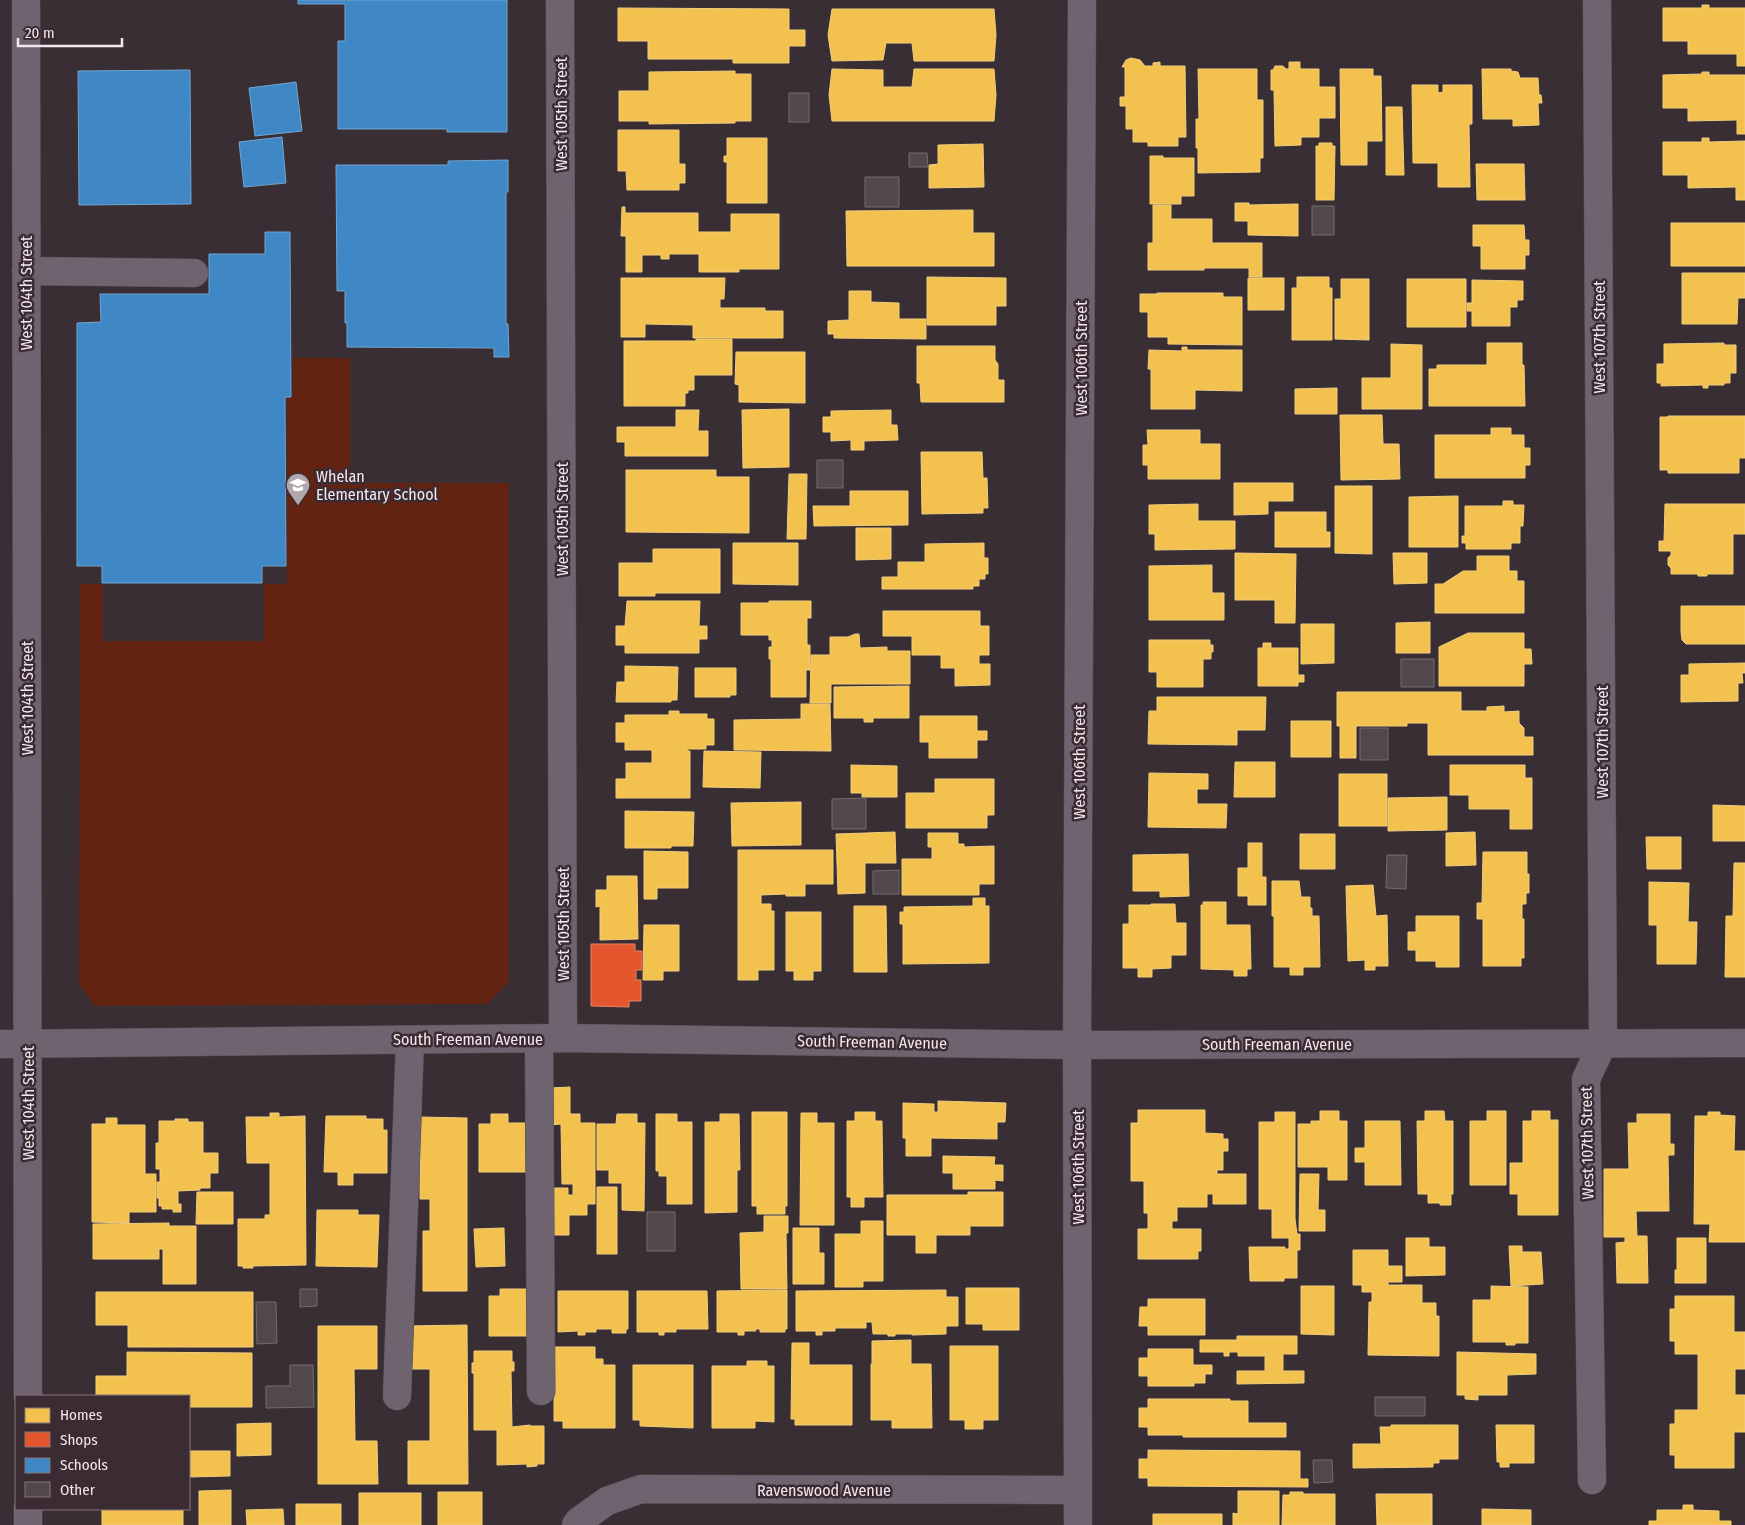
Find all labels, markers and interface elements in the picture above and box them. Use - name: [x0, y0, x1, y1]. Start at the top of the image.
- scale bar: [18, 15, 121, 47]
- text: 20 m: [25, 24, 55, 42]
- street label: West 105th Street: [552, 56, 571, 171]
- street label: West 104th Street: [17, 235, 36, 350]
- street label: West 107th Street: [1590, 280, 1609, 394]
- street label: West 106th Street: [1072, 300, 1091, 415]
- street label: West 105th Street: [553, 461, 572, 576]
- place label: Whelan Elementary School: [316, 467, 438, 504]
- school or university icon: Whelan Elementary School: [285, 472, 311, 506]
- street label: West 104th Street: [18, 640, 37, 755]
- street label: West 107th Street: [1593, 685, 1612, 799]
- street label: West 106th Street: [1070, 704, 1089, 819]
- street label: West 105th Street: [554, 866, 573, 981]
- street label: South Freeman Avenue: [393, 1030, 543, 1049]
- street label: South Freeman Avenue: [797, 1031, 947, 1053]
- street label: South Freeman Avenue: [1202, 1035, 1352, 1054]
- street label: West 104th Street: [19, 1045, 38, 1160]
- street label: West 107th Street: [1577, 1086, 1597, 1200]
- street label: West 106th Street: [1069, 1109, 1088, 1224]
- legend: [15, 1395, 190, 1510]
- text: Homes: [60, 1406, 102, 1424]
- text: Shops: [60, 1431, 98, 1449]
- text: Schools: [60, 1456, 108, 1474]
- text: Other: [60, 1481, 96, 1499]
- street label: Ravenswood Avenue: [757, 1481, 891, 1500]

